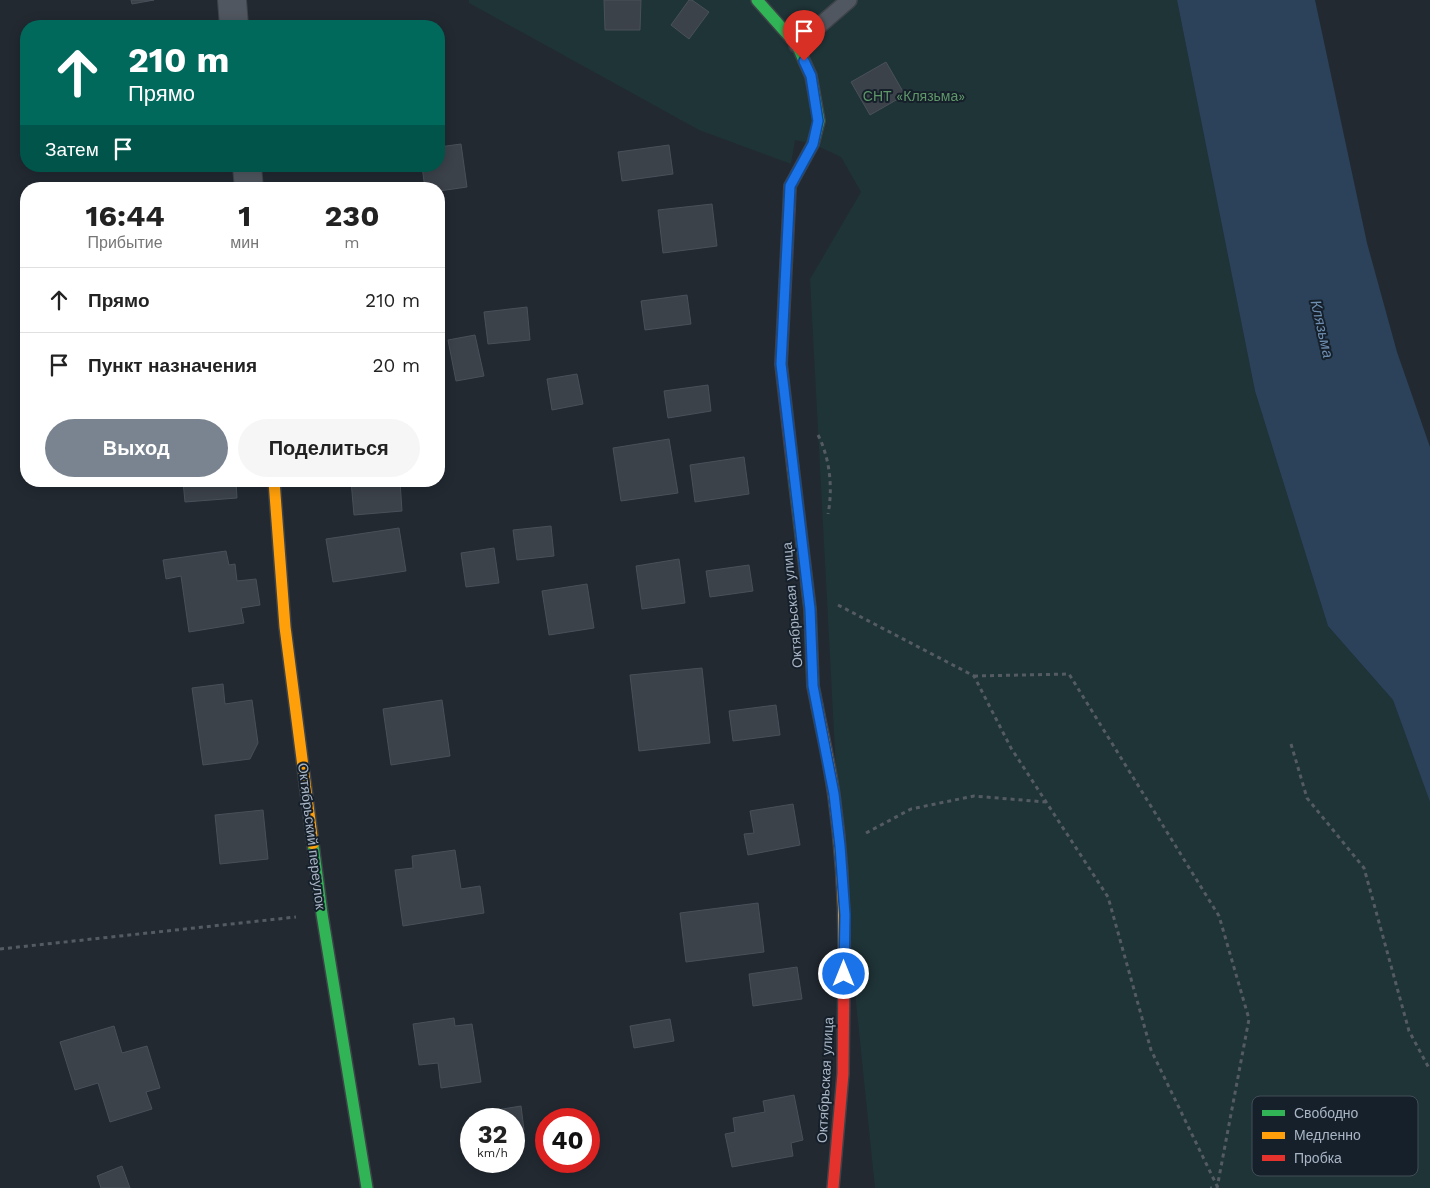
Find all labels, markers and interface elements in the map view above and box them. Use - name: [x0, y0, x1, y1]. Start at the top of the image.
- pin: [783, 10, 825, 61]
- icon: arrive: [790, 17, 818, 45]
- text: 210 m: [128, 39, 229, 81]
- icon: ahead: [45, 40, 110, 105]
- text: Прямо: [128, 81, 195, 106]
- park label: СНТ «Клязьма»: [863, 88, 965, 104]
- icon: arrive: [109, 135, 137, 163]
- text: Затем: [45, 138, 99, 161]
- text: 16:44: [85, 198, 165, 233]
- text: 1: [238, 198, 251, 233]
- text: 230: [324, 198, 379, 233]
- text: Прибытие: [88, 233, 163, 252]
- text: мин: [230, 233, 259, 252]
- text: m: [344, 233, 360, 252]
- icon: ahead: [45, 286, 73, 314]
- text: Прямо: [88, 289, 150, 312]
- text: 210 m: [365, 289, 420, 312]
- water label: Клязьма: [1307, 298, 1337, 360]
- icon: arrive: [45, 351, 73, 379]
- text: Пункт назначения: [88, 354, 257, 377]
- text: 20 m: [373, 354, 420, 377]
- button: Выход: [45, 419, 228, 477]
- button: Поделиться: [238, 419, 420, 477]
- street label: Октябрьская улица: [779, 541, 805, 669]
- street label: Октябрьский переулок: [295, 762, 329, 911]
- position arrow: [817, 947, 869, 999]
- street label: Октябрьская улица: [814, 1016, 836, 1143]
- legend: [1252, 1096, 1418, 1176]
- text: Свободно: [1294, 1105, 1359, 1121]
- speed limit sign: 40: [535, 1108, 600, 1173]
- text: 32: [478, 1120, 507, 1149]
- text: Медленно: [1294, 1127, 1361, 1143]
- text: km/h: [477, 1146, 508, 1160]
- text: Пробка: [1294, 1150, 1342, 1166]

